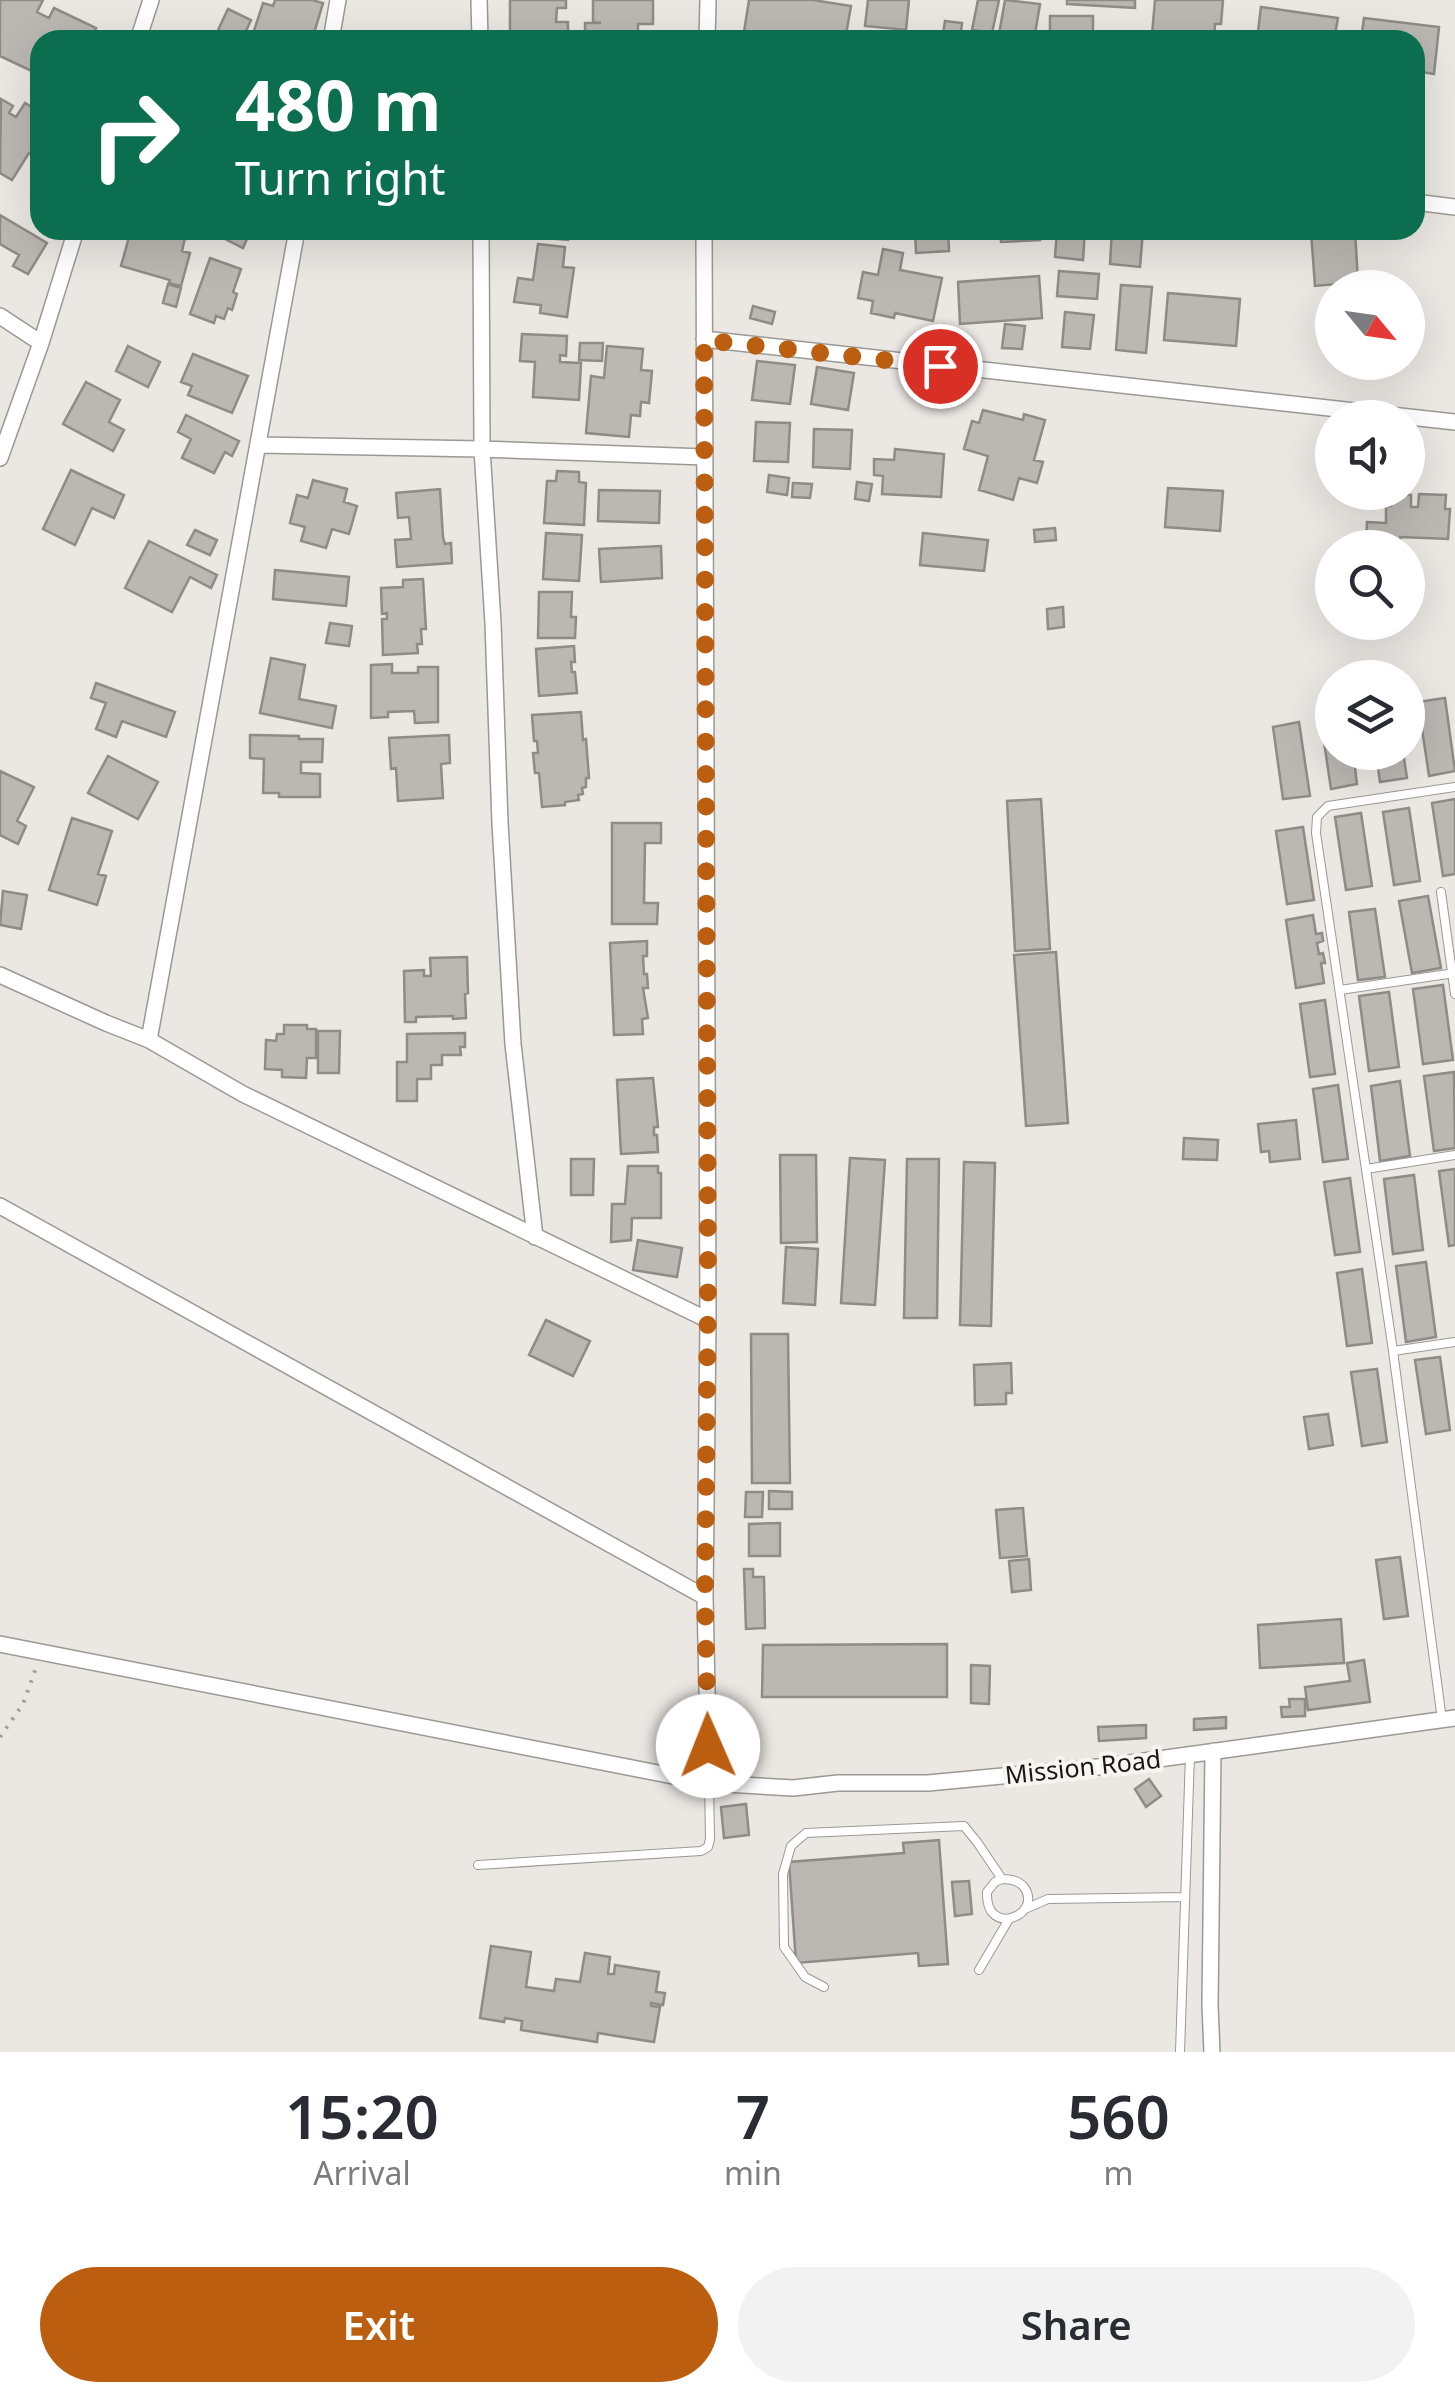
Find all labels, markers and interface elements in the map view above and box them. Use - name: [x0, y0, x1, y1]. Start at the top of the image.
- text: 480 m: [235, 56, 442, 152]
- icon: right: [70, 70, 200, 200]
- text: Turn right: [235, 147, 446, 208]
- north arrow: [1315, 270, 1425, 380]
- map controls: [1315, 270, 1425, 770]
- pin: [898, 324, 983, 409]
- icon: arrive: [913, 339, 968, 394]
- button: sound: [1315, 400, 1425, 510]
- button: search: [1315, 530, 1425, 640]
- button: layers: [1315, 660, 1425, 770]
- position arrow: [656, 1694, 760, 1798]
- street label: Mission Road: [1003, 1741, 1163, 1791]
- text: 15:20: [285, 2075, 439, 2157]
- text: 7: [736, 2075, 770, 2157]
- text: 560: [1067, 2075, 1170, 2157]
- text: Arrival: [313, 2151, 411, 2194]
- text: min: [724, 2151, 782, 2194]
- text: m: [1103, 2151, 1133, 2194]
- button: Exit: [40, 2267, 718, 2382]
- button: Share: [738, 2267, 1415, 2382]

